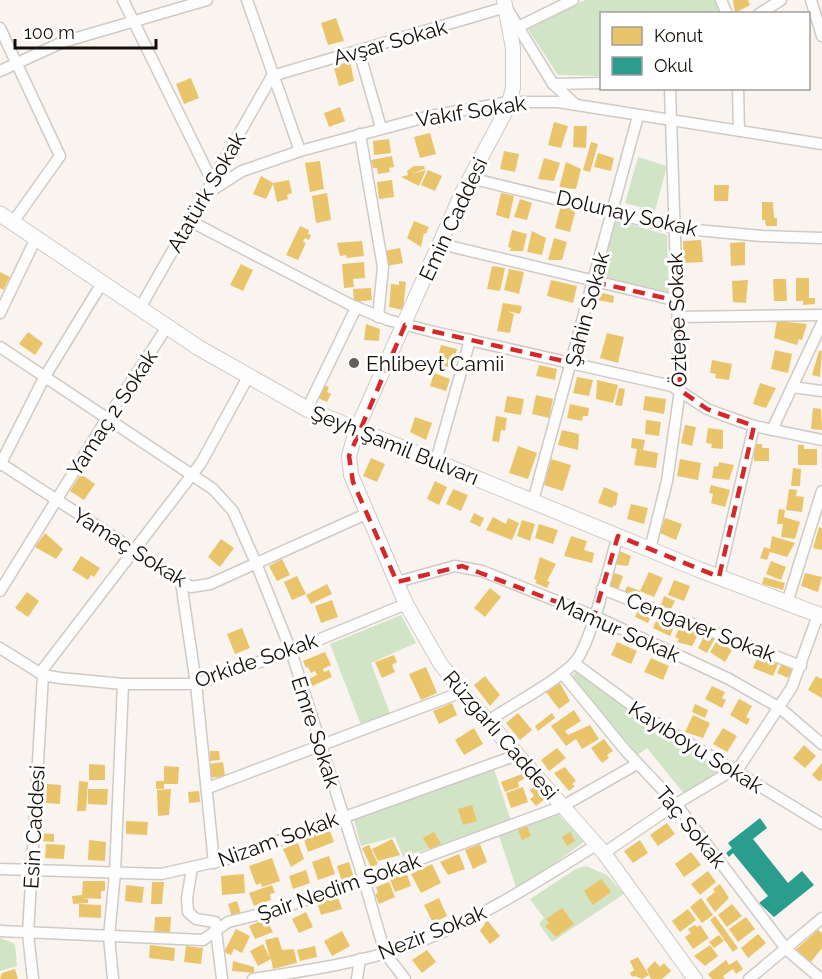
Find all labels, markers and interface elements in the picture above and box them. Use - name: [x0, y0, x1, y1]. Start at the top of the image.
- scale bar: [15, 12, 156, 50]
- legend: [600, 12, 810, 90]
- street label: Avşar Sokak: [330, 14, 450, 70]
- text: 100 m: [24, 22, 75, 43]
- text: Konut: [654, 25, 703, 46]
- text: Okul: [654, 55, 693, 76]
- street label: Vakıf Sokak: [414, 90, 528, 132]
- street label: Atatürk Sokak: [162, 128, 250, 256]
- street label: Emin Caddesi: [414, 153, 492, 285]
- street label: Dolunay Sokak: [554, 185, 700, 241]
- street label: Şahin Sokak: [560, 249, 614, 369]
- street label: Öztepe Sokak: [662, 252, 692, 388]
- street label: Yamaç 2 Sokak: [62, 345, 162, 481]
- place label: Ehlibeyt Camii: [366, 351, 504, 376]
- marker: Ehlibeyt Camii: [347, 356, 361, 370]
- street label: Şeyh Şamil Bulvarı: [308, 400, 482, 490]
- street label: Yamaç Sokak: [68, 502, 192, 592]
- street label: Cengaver Sokak: [623, 587, 779, 667]
- street label: Mamur Sokak: [552, 591, 684, 667]
- street label: Orkide Sokak: [191, 627, 321, 693]
- street label: Rüzgarlı Caddesi: [438, 665, 564, 805]
- street label: Emre Sokak: [286, 673, 346, 791]
- street label: Kayıboyu Sokak: [624, 696, 768, 798]
- street label: Esin Caddesi: [18, 764, 50, 890]
- street label: Taç Sokak: [650, 781, 732, 873]
- street label: Nizam Sokak: [214, 806, 342, 872]
- street label: Şair Nedim Sokak: [254, 847, 424, 927]
- street label: Nezir Sokak: [374, 899, 490, 965]

